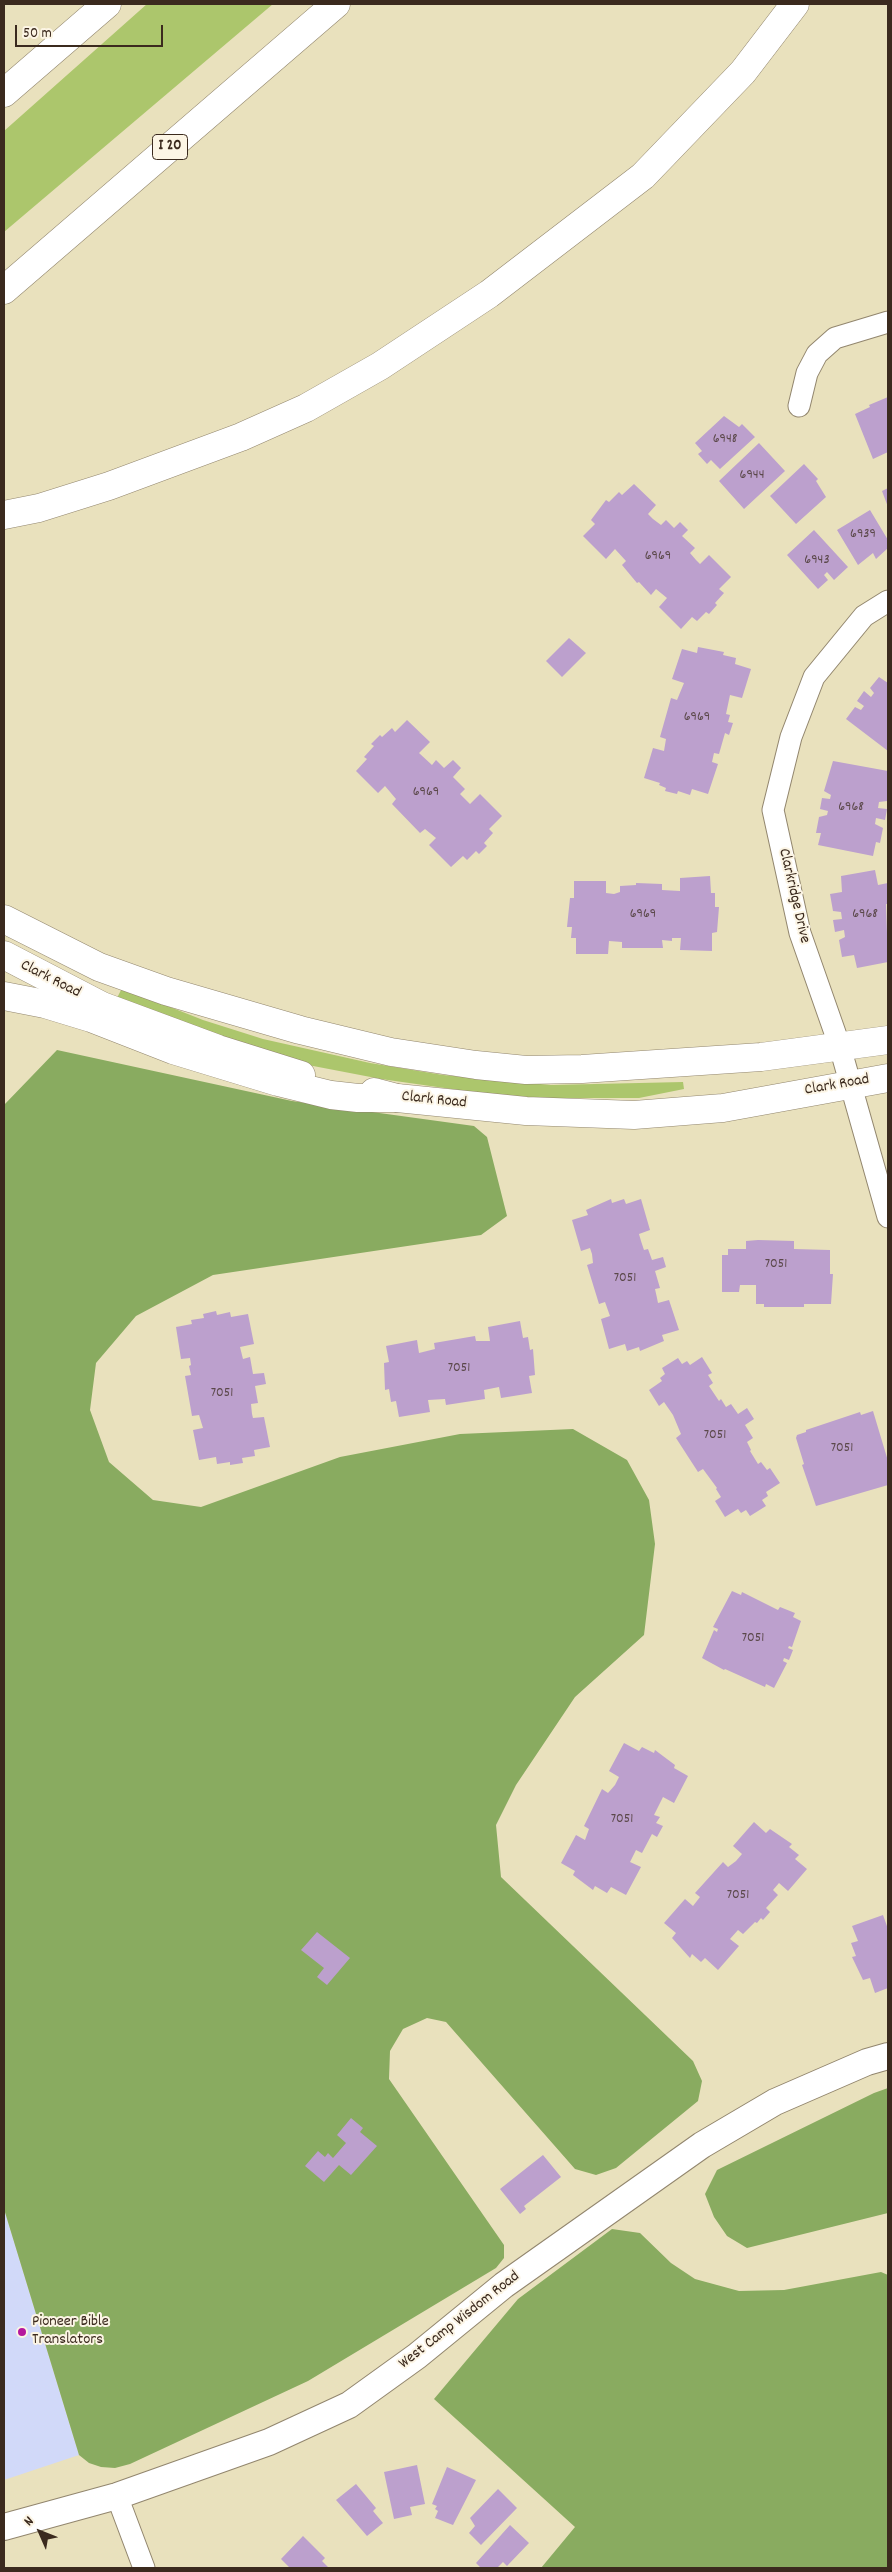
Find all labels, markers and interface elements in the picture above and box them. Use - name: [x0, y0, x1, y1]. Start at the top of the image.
- scale bar: [18, 15, 165, 47]
- text: 50 m: [23, 23, 52, 45]
- road number: I 20: [152, 134, 188, 160]
- house number: 6948: [713, 432, 737, 448]
- house number: 6944: [740, 468, 764, 484]
- house number: 6939: [850, 527, 876, 543]
- house number: 6969: [645, 549, 671, 565]
- house number: 6943: [804, 553, 830, 569]
- house number: 6969: [684, 710, 710, 726]
- house number: 6969: [413, 785, 439, 801]
- house number: 6968: [838, 800, 864, 816]
- street label: Clarkridge Drive: [773, 847, 813, 945]
- house number: 6969: [630, 907, 656, 923]
- house number: 6968: [852, 907, 878, 923]
- street label: Clark Road: [17, 957, 83, 1003]
- street label: Clark Road: [803, 1071, 871, 1101]
- street label: Clark Road: [401, 1088, 467, 1114]
- house number: 7051: [765, 1257, 787, 1273]
- house number: 7051: [614, 1271, 636, 1287]
- house number: 7051: [448, 1361, 470, 1377]
- house number: 7051: [211, 1386, 233, 1402]
- house number: 7051: [704, 1428, 726, 1444]
- house number: 7051: [831, 1441, 853, 1457]
- house number: 7051: [742, 1631, 764, 1647]
- house number: 7051: [611, 1812, 633, 1828]
- house number: 7051: [727, 1888, 749, 1904]
- street label: West Camp Wisdom Road: [396, 2268, 524, 2374]
- place label: Pioneer Bible Translators: [32, 2313, 109, 2351]
- marker: Pioneer Bible Translators: [16, 2326, 28, 2338]
- north arrow: [15, 2507, 65, 2557]
- text: N: [20, 2512, 39, 2531]

